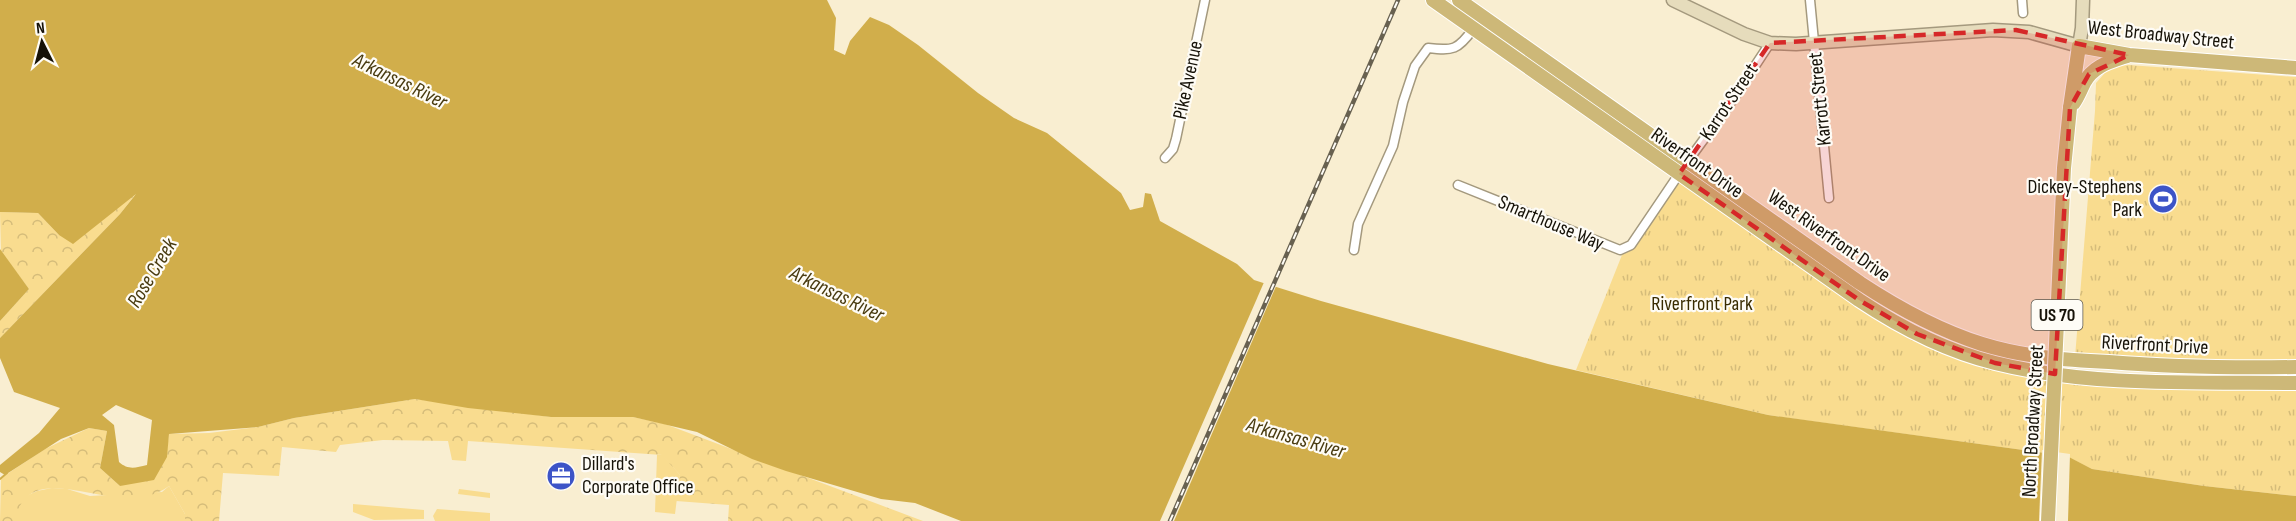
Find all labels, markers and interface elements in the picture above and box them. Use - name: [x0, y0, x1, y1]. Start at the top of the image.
- north arrow: [12, 12, 72, 72]
- street label: West Broadway Street: [2086, 15, 2236, 55]
- text: N: [35, 19, 46, 38]
- street label: Pike Avenue: [1168, 39, 1208, 121]
- water label: Arkansas River: [348, 47, 452, 115]
- street label: Karrott Street: [1803, 51, 1837, 147]
- street label: Karrot Street: [1695, 59, 1763, 145]
- street label: Riverfront Drive: [1646, 122, 1748, 204]
- place label: Dickey-Stephens Park: [2027, 175, 2142, 222]
- sports icon: Dickey-Stephens Park: [2147, 183, 2179, 215]
- street label: West Riverfront Drive: [1763, 185, 1895, 287]
- street label: Smarthouse Way: [1495, 190, 1608, 256]
- water label: Rose Creek: [122, 233, 183, 312]
- water label: Arkansas River: [785, 260, 889, 328]
- park label: Riverfront Park: [1651, 292, 1753, 316]
- road number: US 70: [2032, 300, 2082, 330]
- street label: Riverfront Drive: [2101, 330, 2209, 360]
- street label: North Broadway Street: [2017, 344, 2049, 498]
- water label: Arkansas River: [1243, 412, 1349, 464]
- place label: Dillard's Corporate Office: [582, 452, 693, 499]
- office icon: Dillard's Corporate Office: [545, 460, 577, 492]

